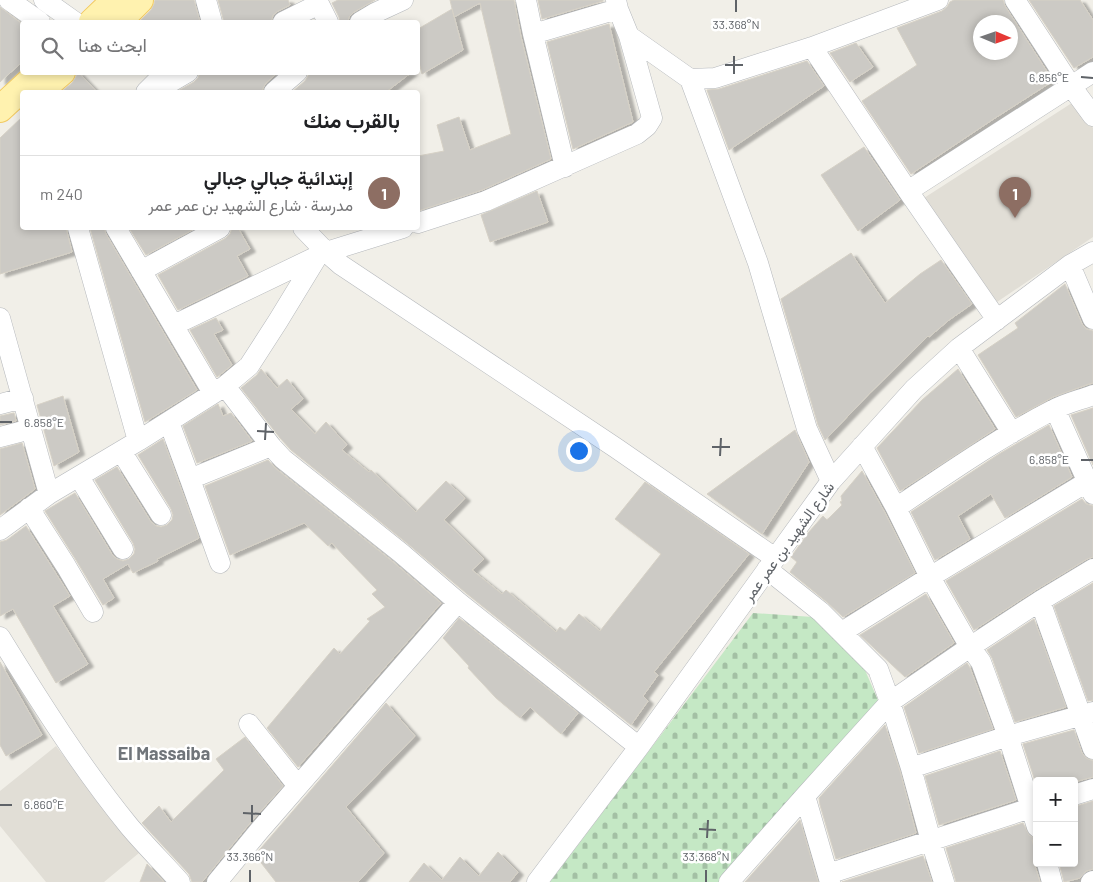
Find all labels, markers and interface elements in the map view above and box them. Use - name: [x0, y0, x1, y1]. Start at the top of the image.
- north arrow: [973, 15, 1018, 60]
- text: 33.368°N: [713, 17, 760, 31]
- search box: [20, 20, 420, 75]
- text: ابحث هنا: [78, 33, 147, 56]
- icon: search: [38, 34, 66, 62]
- text: 6.856°E: [1029, 70, 1069, 84]
- text: بالقرب منك: [304, 107, 400, 132]
- text: إبتدائية جبالي جبالي: [204, 166, 353, 189]
- pin: 1: [999, 177, 1031, 218]
- text: 240 m: [40, 184, 83, 203]
- text: 1: [381, 184, 387, 203]
- text: مدرسة · شارع الشهيد بن عمر عمر: [148, 195, 353, 214]
- text: 6.858°E: [24, 415, 64, 429]
- your location: [566, 438, 592, 464]
- text: 6.858°E: [1029, 452, 1069, 466]
- street label: شارع الشهيد بن عمر عمر: [738, 478, 840, 607]
- district label: El Massaiba: [118, 742, 210, 764]
- map controls: [1033, 777, 1078, 867]
- button: +: [1033, 777, 1078, 822]
- text: 6.860°E: [24, 797, 64, 811]
- button: −: [1033, 822, 1078, 867]
- text: 33.366°N: [227, 849, 273, 863]
- text: 33.368°N: [683, 849, 730, 863]

